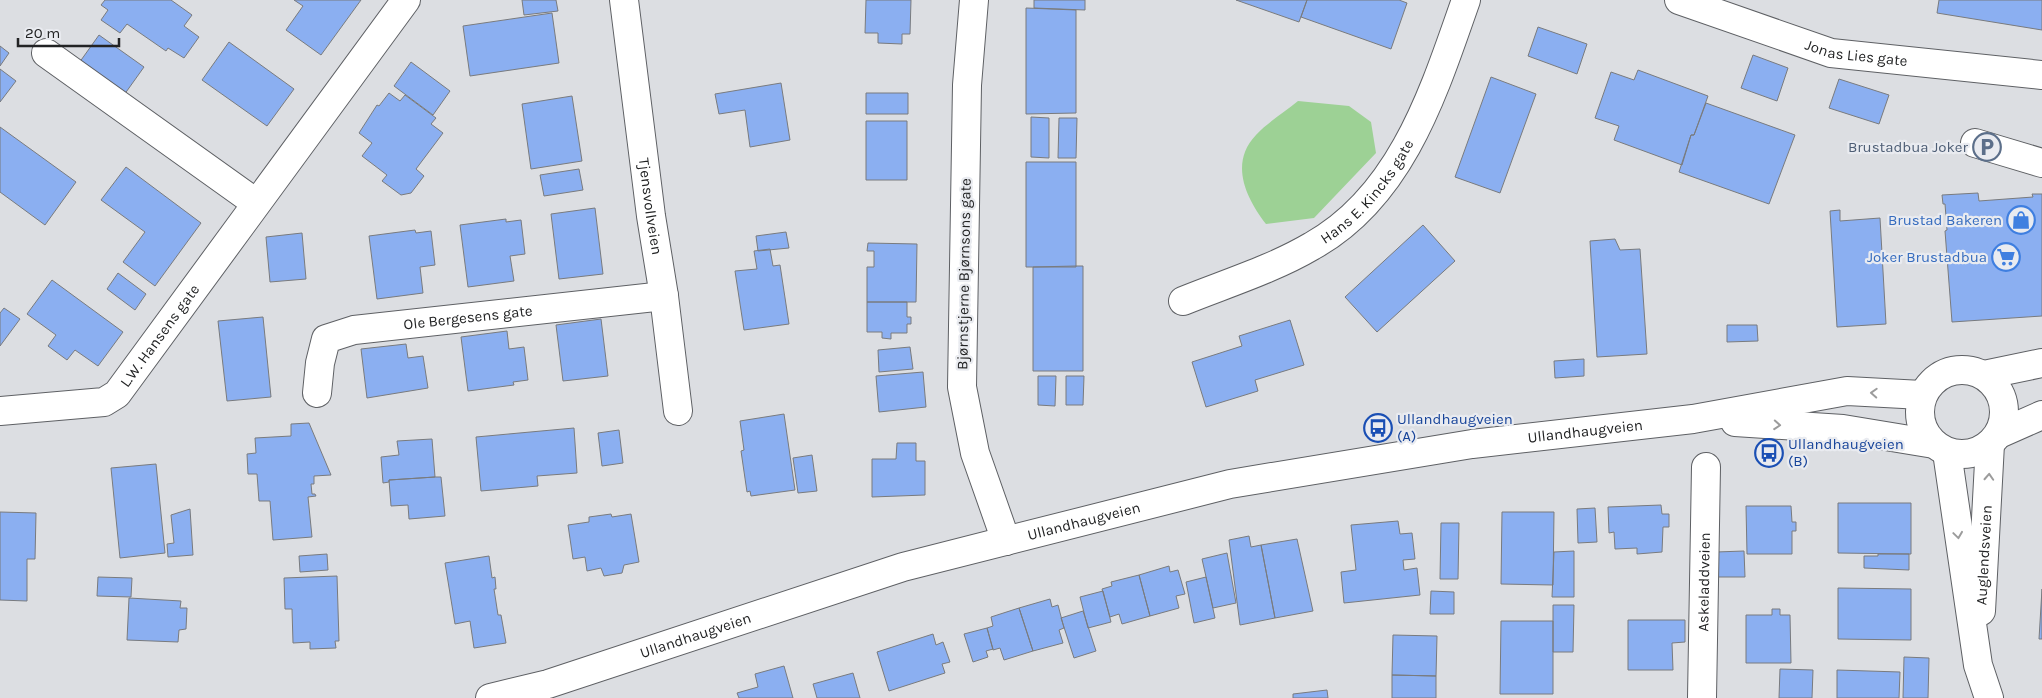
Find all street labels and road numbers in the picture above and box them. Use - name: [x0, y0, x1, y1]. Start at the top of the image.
- street label: Jonas Lies gate: [1803, 36, 1908, 70]
- street label: Hans E. Kincks gate: [1317, 136, 1417, 248]
- street label: Tjensvollveien: [635, 157, 666, 256]
- street label: Bjørnstjerne Bjørnsons gate: [953, 178, 975, 370]
- street label: L.W. Hansens gate: [116, 281, 203, 391]
- street label: Ole Bergesens gate: [403, 301, 533, 334]
- street label: Ullandhaugveien: [1527, 416, 1644, 447]
- street label: Ullandhaugveien: [1025, 498, 1142, 544]
- street label: Auglendsveien: [1972, 504, 1996, 606]
- street label: Askeladdveien: [1694, 532, 1714, 632]
- street label: Ullandhaugveien: [638, 609, 753, 662]

